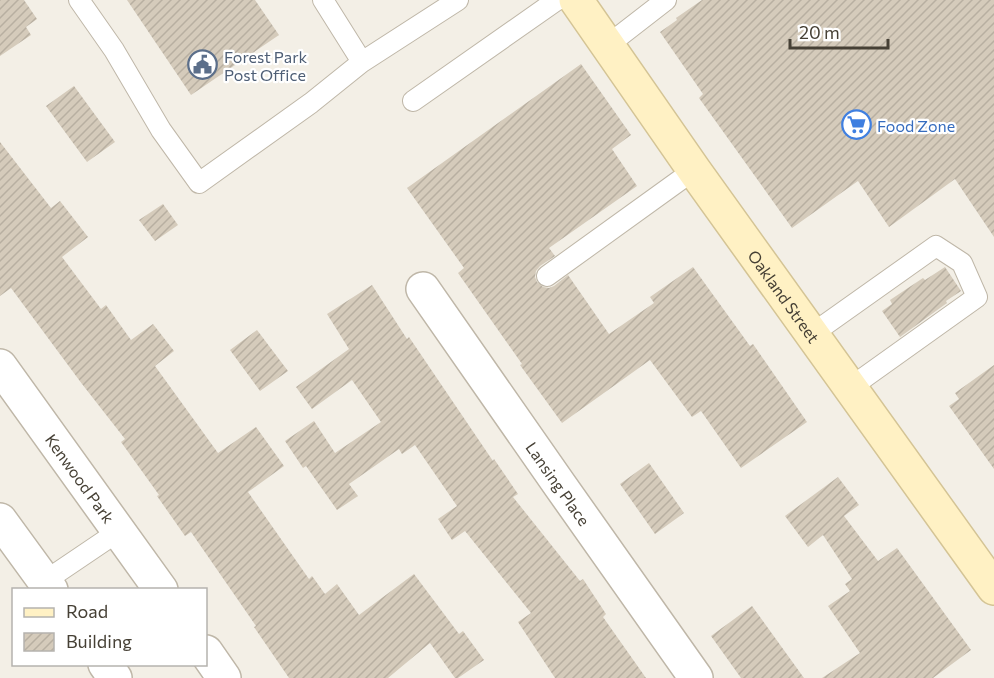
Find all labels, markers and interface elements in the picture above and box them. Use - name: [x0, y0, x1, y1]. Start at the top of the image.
- scale bar: [790, 12, 888, 50]
- text: 20 m: [799, 21, 840, 43]
- place label: Forest Park Post Office: [224, 47, 308, 84]
- public building icon: Forest Park Post Office: [187, 49, 219, 81]
- supermarket icon: Food Zone: [840, 109, 872, 141]
- place label: Food Zone: [877, 116, 955, 135]
- street label: Oakland Street: [745, 246, 824, 346]
- street label: Kenwood Park: [42, 430, 119, 527]
- street label: Lansing Place: [523, 438, 595, 529]
- legend: [12, 588, 207, 666]
- text: Road: [66, 600, 108, 622]
- text: Building: [66, 630, 132, 652]

